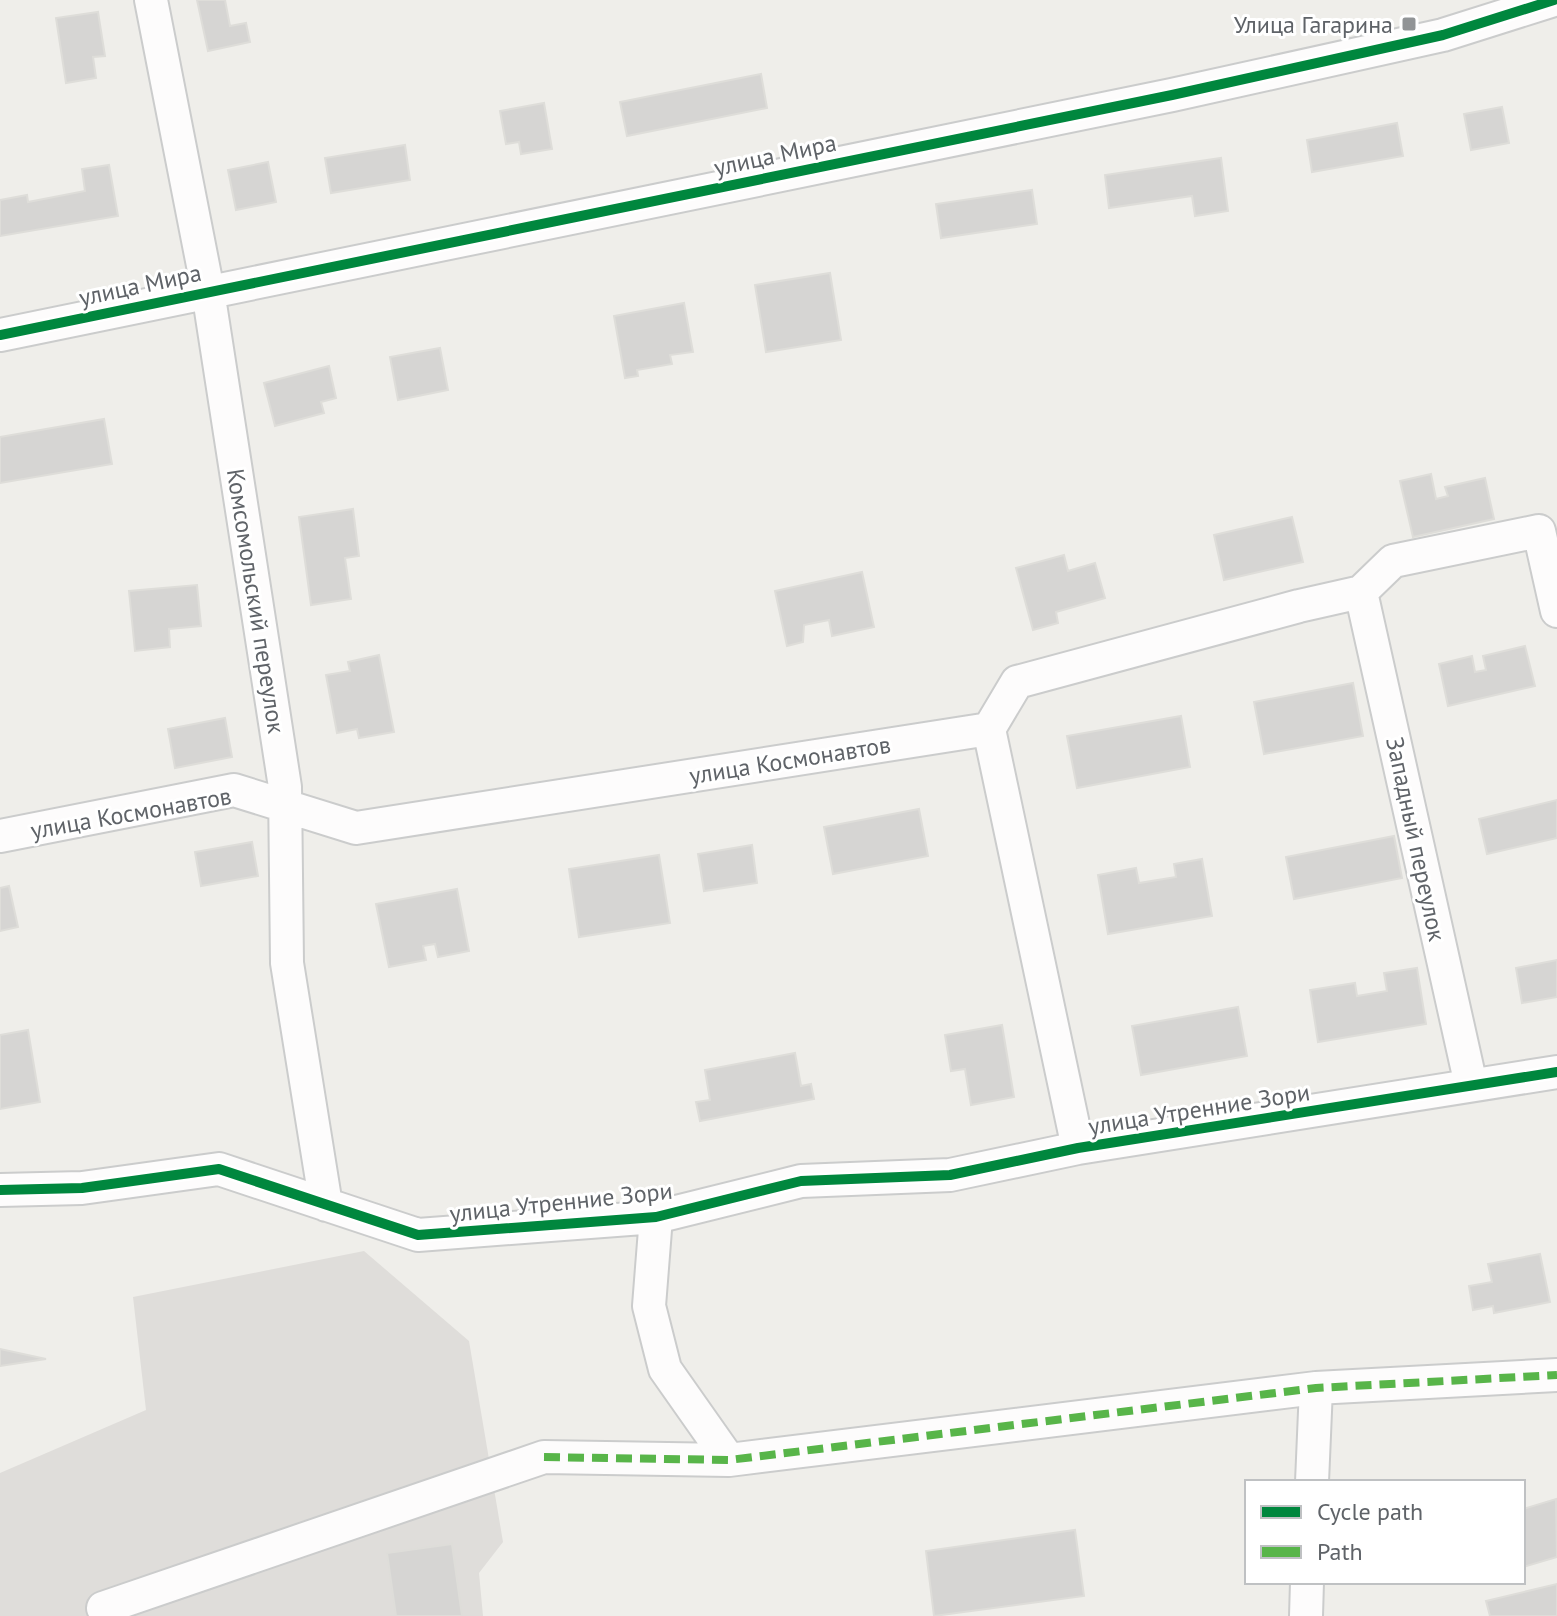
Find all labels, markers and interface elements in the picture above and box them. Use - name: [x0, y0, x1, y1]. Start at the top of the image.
- place label: Улица Гагарина: [1234, 9, 1393, 40]
- marker: Улица Гагарина: [1400, 15, 1418, 33]
- street label: улица Мира: [711, 127, 839, 183]
- street label: улица Мира: [76, 257, 204, 313]
- street label: Комсомольский переулок: [220, 466, 292, 736]
- street label: улица Космонавтов: [687, 729, 893, 791]
- street label: Западный переулок: [1379, 734, 1453, 944]
- street label: улица Космонавтов: [28, 780, 234, 846]
- street label: улица Утренние Зори: [1086, 1076, 1312, 1142]
- street label: улица Утренние Зори: [448, 1175, 674, 1229]
- legend: [1245, 1480, 1525, 1584]
- text: Cycle path: [1317, 1496, 1423, 1527]
- text: Path: [1317, 1536, 1363, 1567]

